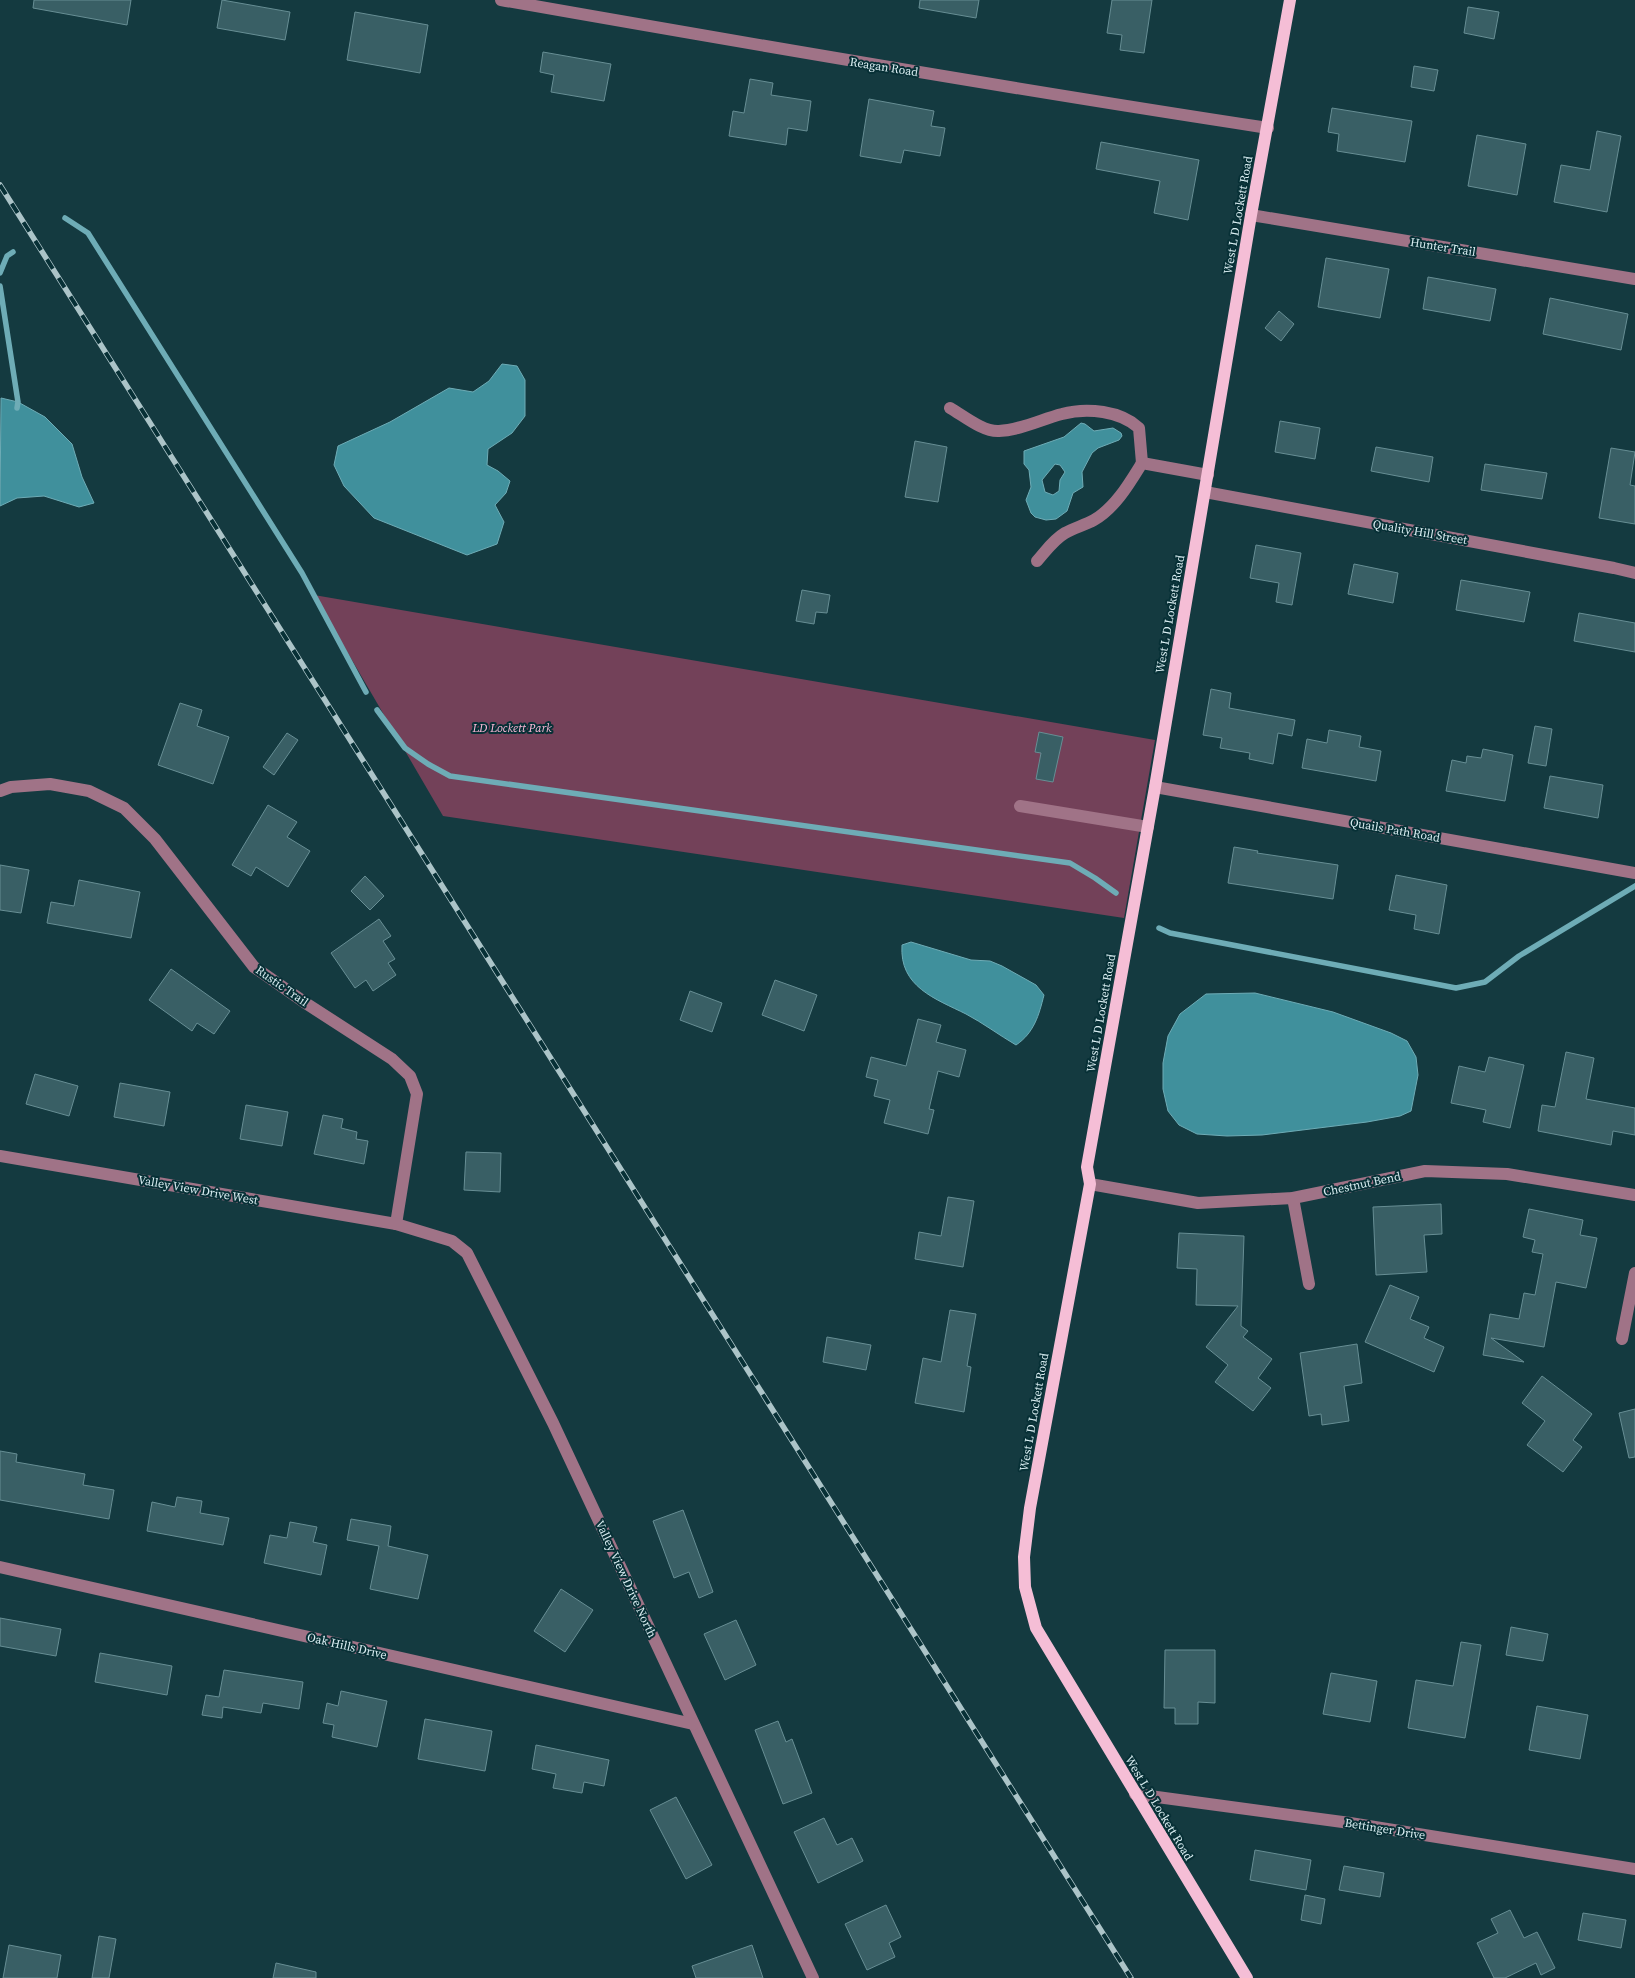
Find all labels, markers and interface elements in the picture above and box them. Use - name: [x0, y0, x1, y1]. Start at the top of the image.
- street label: Reagan Road: [849, 54, 920, 80]
- street label: West L D Lockett Road: [1220, 154, 1256, 275]
- street label: Hunter Trail: [1409, 234, 1477, 260]
- street label: Quality Hill Street: [1372, 516, 1469, 548]
- street label: West L D Lockett Road: [1152, 553, 1188, 674]
- park label: LD Lockett Park: [471, 720, 552, 736]
- street label: Quails Path Road: [1349, 814, 1441, 846]
- street label: West L D Lockett Road: [1083, 952, 1119, 1073]
- street label: Rustic Trail: [252, 962, 312, 1010]
- street label: Chestnut Bend: [1322, 1168, 1402, 1200]
- street label: Valley View Drive West: [137, 1172, 259, 1208]
- street label: West L D Lockett Road: [1016, 1351, 1052, 1472]
- street label: Valley View Drive North: [592, 1518, 660, 1640]
- street label: Oak Hills Drive: [306, 1629, 388, 1663]
- street label: West L D Lockett Road: [1121, 1753, 1197, 1864]
- street label: Bettinger Drive: [1344, 1815, 1426, 1843]

